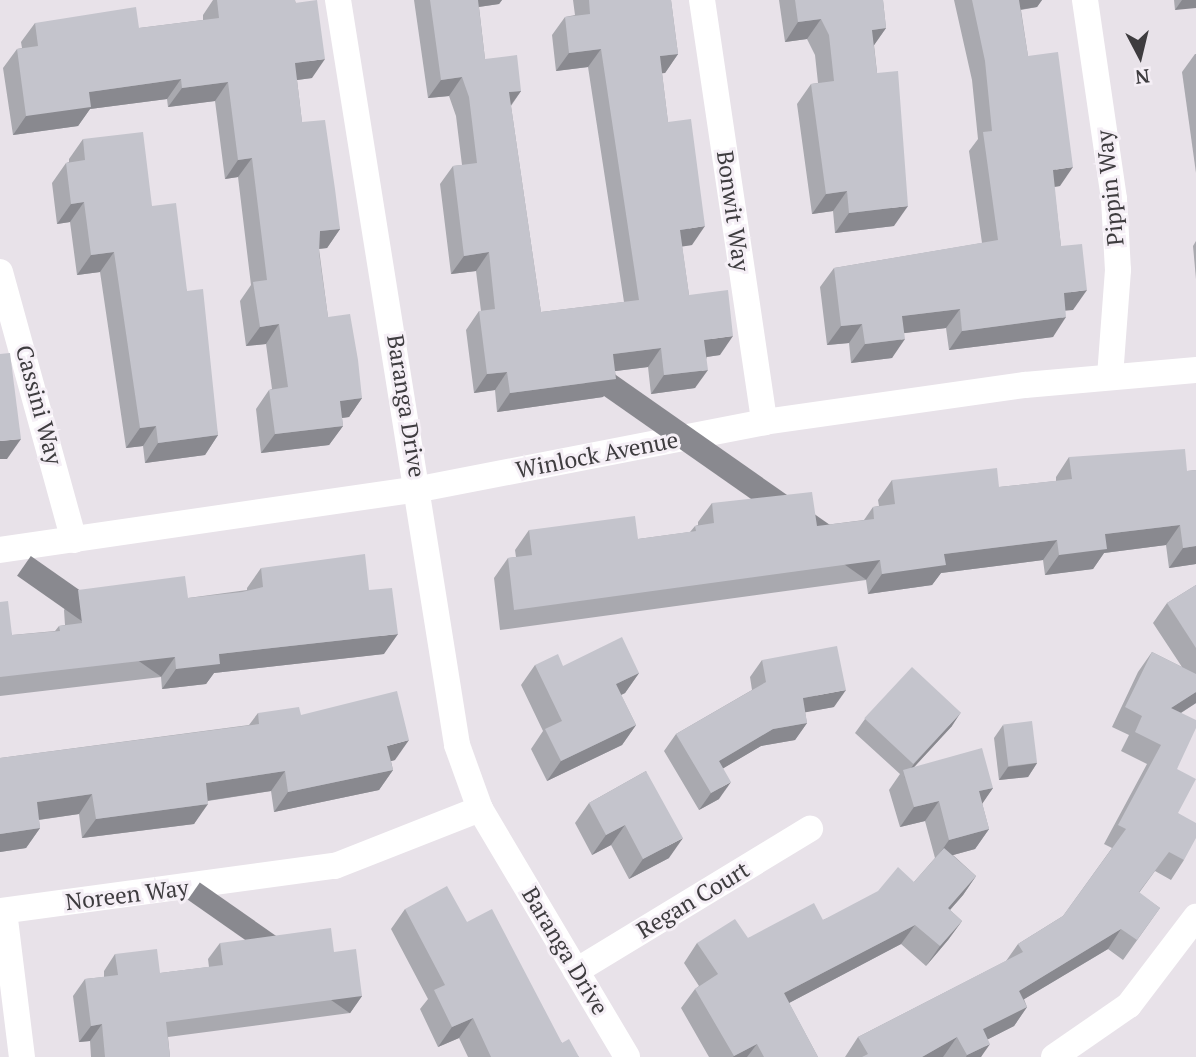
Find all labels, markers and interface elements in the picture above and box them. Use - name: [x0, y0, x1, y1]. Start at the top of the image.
- north arrow: [1105, 21, 1175, 91]
- text: N: [1134, 64, 1151, 91]
- street label: Pippin Way: [1090, 129, 1130, 247]
- street label: Bonwit Way: [711, 149, 755, 273]
- street label: Baranga Drive: [381, 333, 431, 479]
- street label: Cassini Way: [10, 342, 68, 468]
- street label: Winlock Avenue: [513, 426, 681, 484]
- street label: Regan Court: [632, 856, 754, 944]
- street label: Noreen Way: [64, 874, 190, 916]
- street label: Baranga Drive: [516, 882, 614, 1020]

